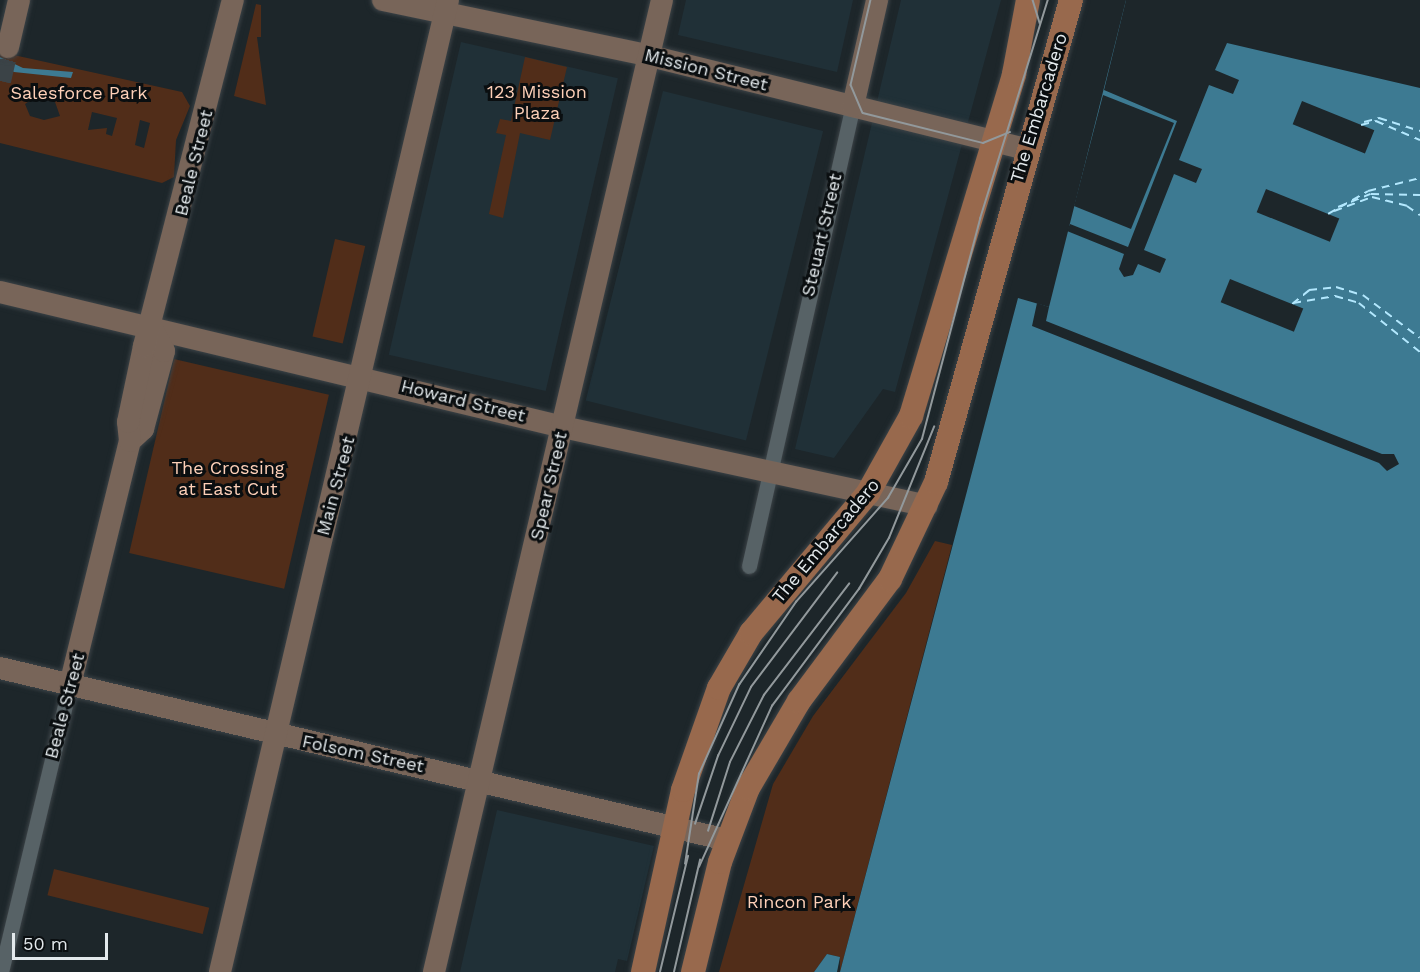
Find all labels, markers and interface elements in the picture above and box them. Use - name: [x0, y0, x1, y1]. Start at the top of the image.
- street label: The Embarcadero: [1006, 31, 1072, 185]
- street label: Mission Street: [642, 44, 770, 96]
- park label: Salesforce Park: [11, 82, 147, 104]
- park label: 123 Mission Plaza: [487, 82, 587, 124]
- street label: Beale Street: [170, 108, 218, 218]
- street label: Steuart Street: [797, 171, 847, 299]
- street label: Howard Street: [399, 375, 527, 427]
- street label: Spear Street: [526, 430, 572, 542]
- street label: Main Street: [312, 434, 360, 538]
- park label: The Crossing at East Cut: [172, 458, 284, 500]
- street label: The Embarcadero: [768, 475, 884, 607]
- street label: Beale Street: [41, 651, 89, 761]
- street label: Folsom Street: [300, 731, 426, 777]
- park label: Rincon Park: [747, 891, 851, 913]
- scale bar: [15, 921, 111, 959]
- text: 50 m: [23, 933, 68, 954]

